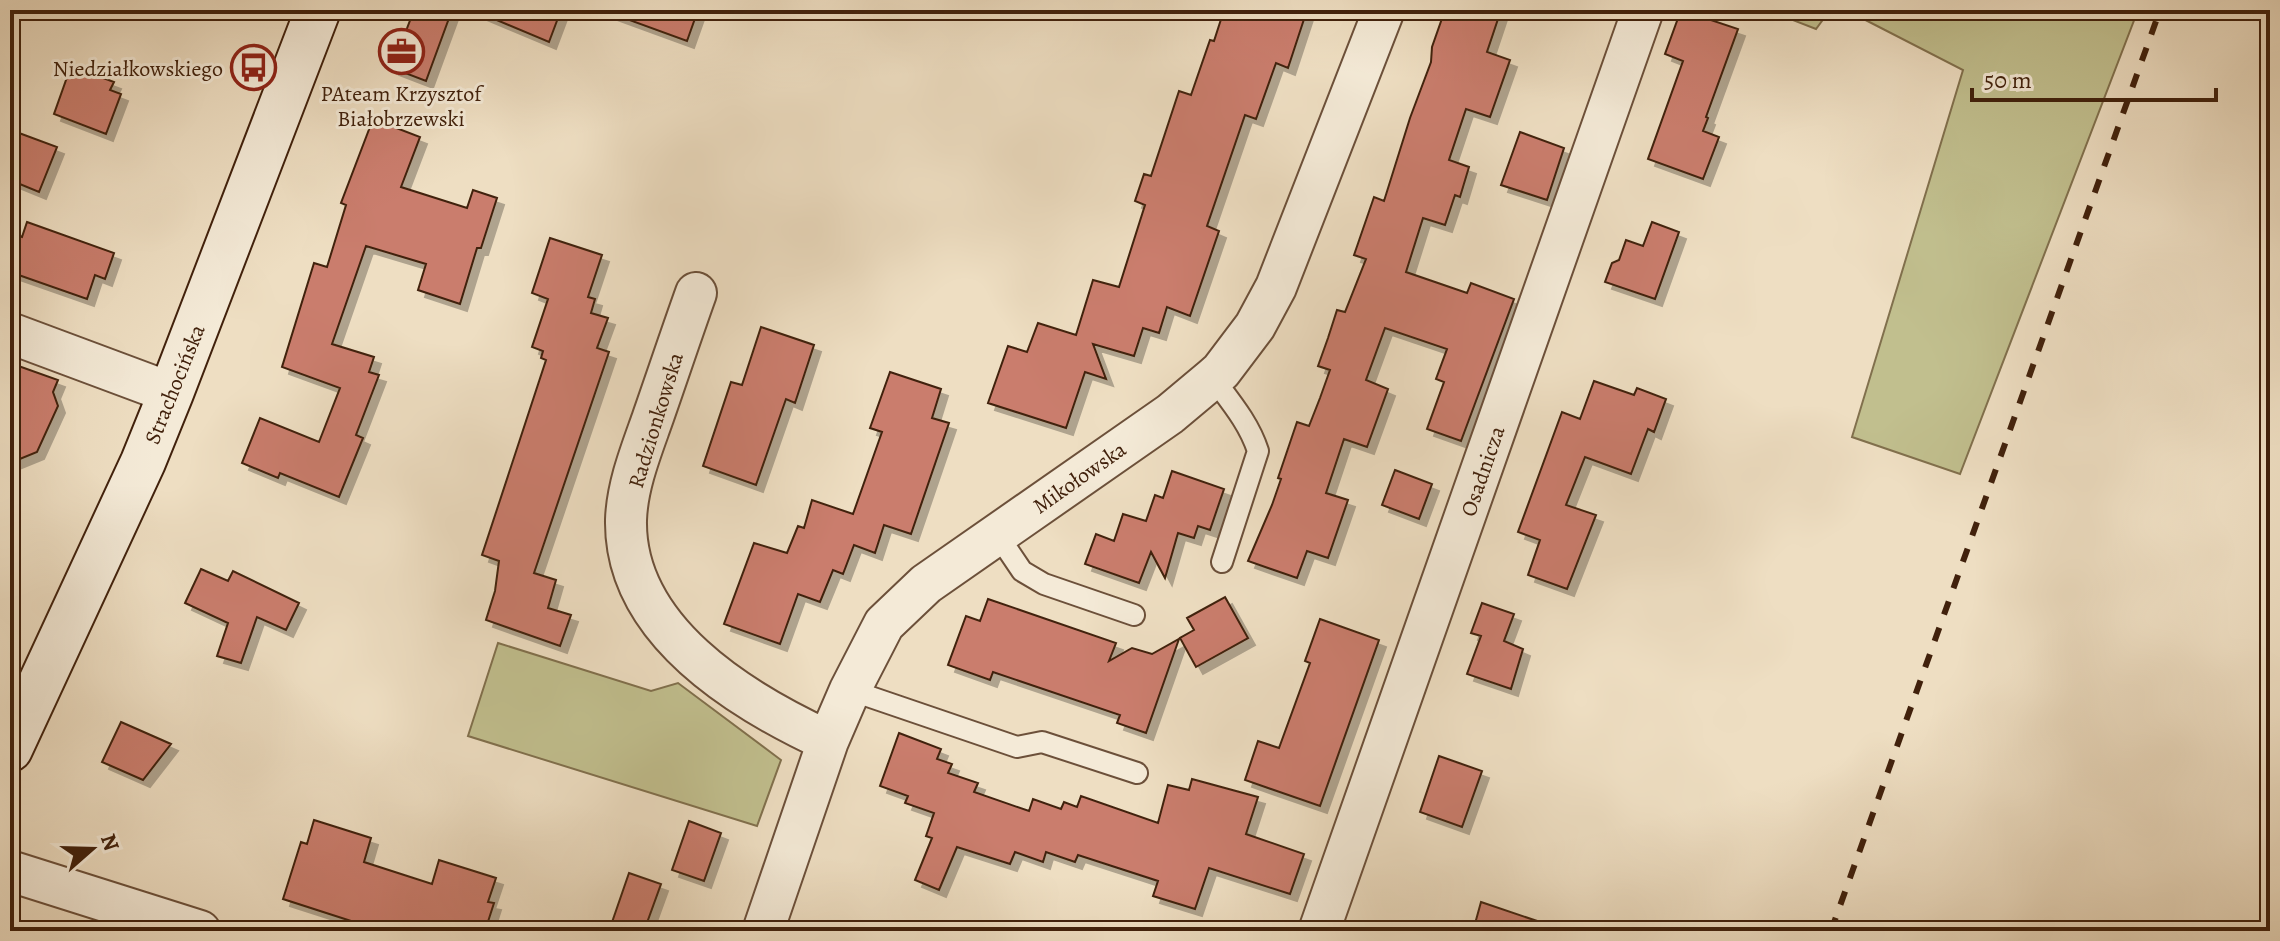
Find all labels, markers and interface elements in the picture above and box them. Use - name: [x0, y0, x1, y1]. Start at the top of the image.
- office icon: PAteam Krzysztof Białobrzewski: [377, 28, 425, 76]
- bus stop icon: Niedziałkowskiego: [230, 44, 278, 92]
- scale bar: [1972, 52, 2216, 102]
- place label: Niedziałkowskiego: [53, 54, 223, 84]
- text: 50 m: [1984, 64, 2032, 96]
- place label: PAteam Krzysztof Białobrzewski: [320, 79, 484, 134]
- street label: Strachocińska: [137, 319, 213, 449]
- street label: Radzionkowska: [621, 348, 691, 492]
- street label: Osadnicza: [1453, 421, 1513, 521]
- street label: Mikołowska: [1027, 434, 1133, 521]
- north arrow: [52, 809, 132, 889]
- text: N: [93, 830, 127, 855]

